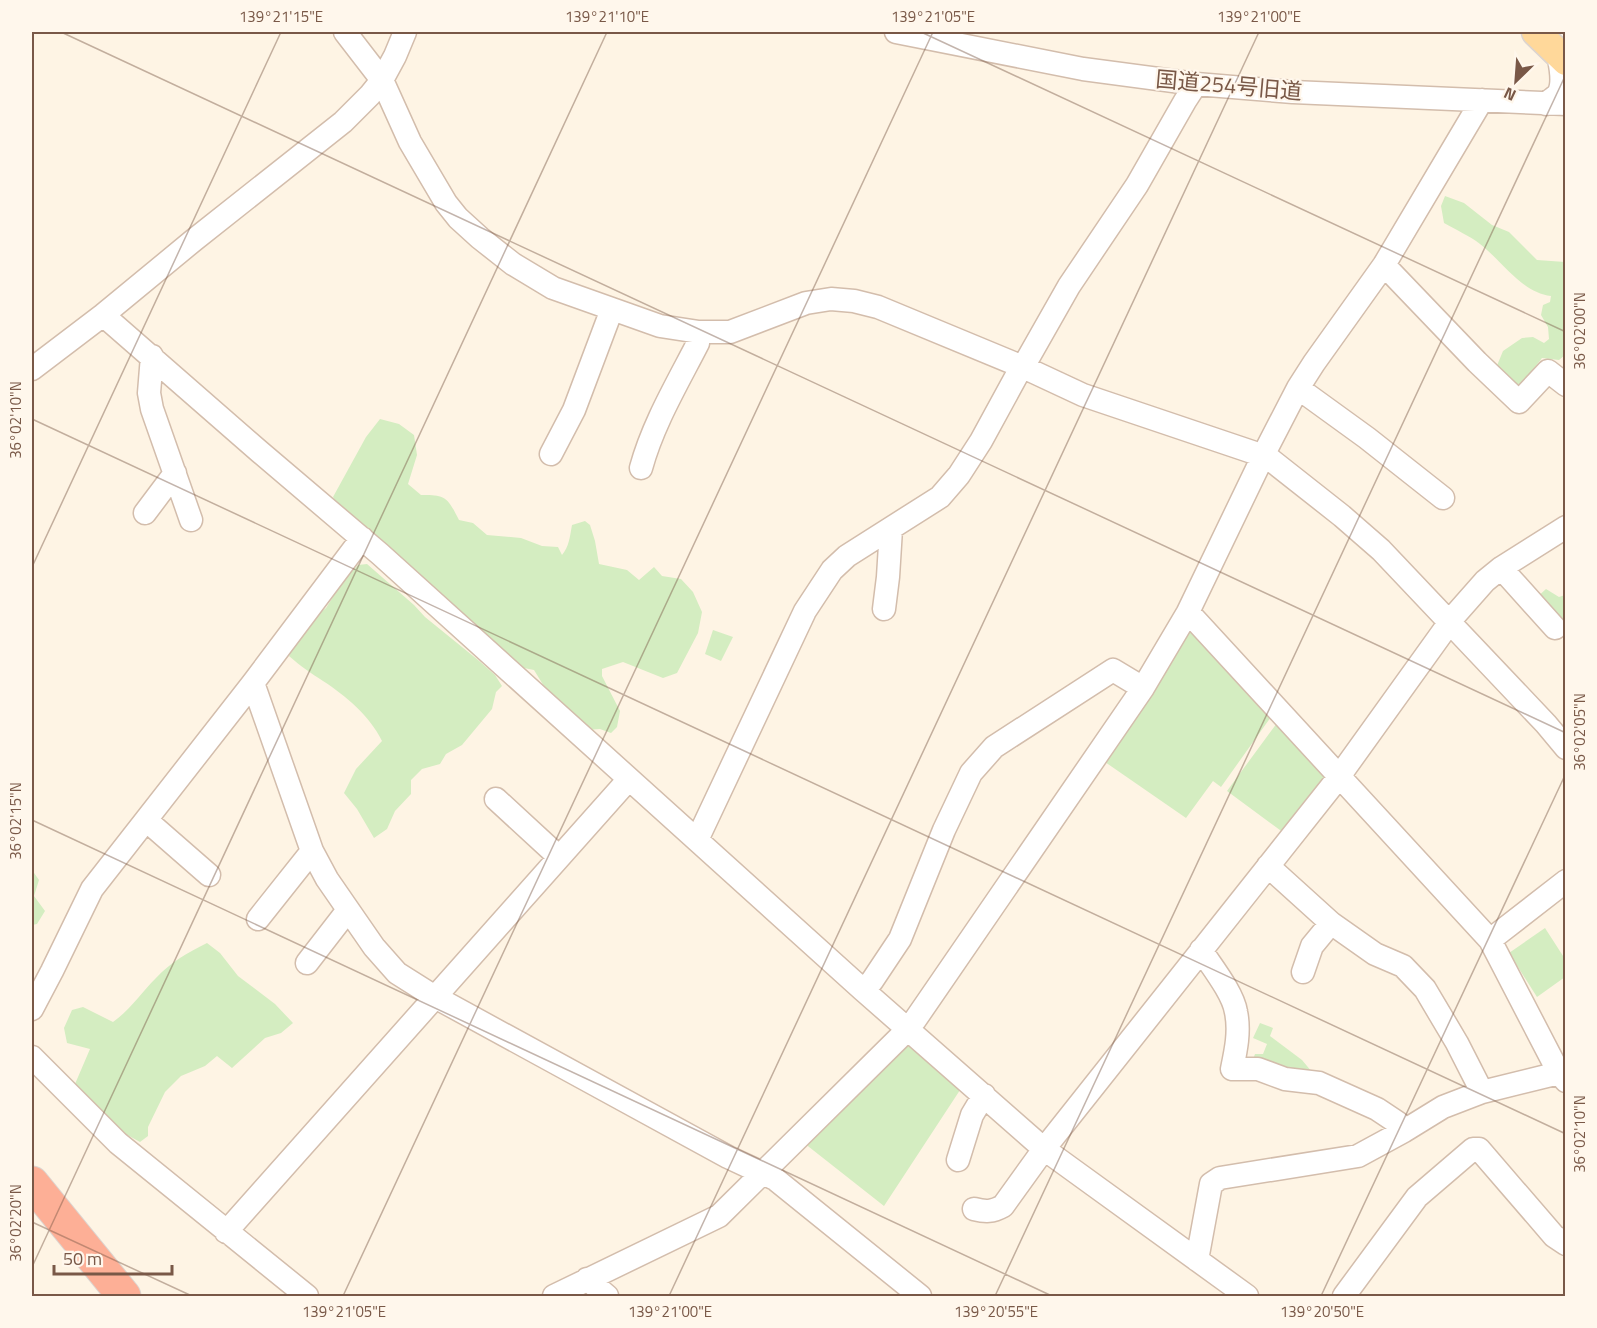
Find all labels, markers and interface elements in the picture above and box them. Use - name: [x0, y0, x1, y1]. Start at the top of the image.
- text: 139°21'15"E: [239, 5, 323, 28]
- text: 139°21'10"E: [565, 5, 649, 28]
- text: 139°21'05"E: [891, 5, 975, 28]
- text: 139°21'00"E: [1217, 5, 1301, 28]
- north arrow: [1486, 51, 1546, 111]
- street label: 国道254号旧道: [1154, 62, 1304, 108]
- text: N: [1500, 81, 1520, 108]
- text: 36°02'00"N: [1568, 292, 1591, 370]
- text: 36°02'10"N: [4, 381, 27, 459]
- text: 36°02'05"N: [1568, 693, 1591, 771]
- text: 36°02'15"N: [4, 782, 27, 860]
- text: 36°02'10"N: [1568, 1095, 1591, 1173]
- text: 36°02'20"N: [4, 1184, 27, 1262]
- scale bar: [54, 1238, 172, 1276]
- text: 50 m: [63, 1245, 102, 1272]
- text: 139°21'05"E: [302, 1300, 386, 1323]
- text: 139°21'00"E: [628, 1300, 712, 1323]
- text: 139°20'55"E: [954, 1300, 1038, 1323]
- text: 139°20'50"E: [1280, 1300, 1364, 1323]

